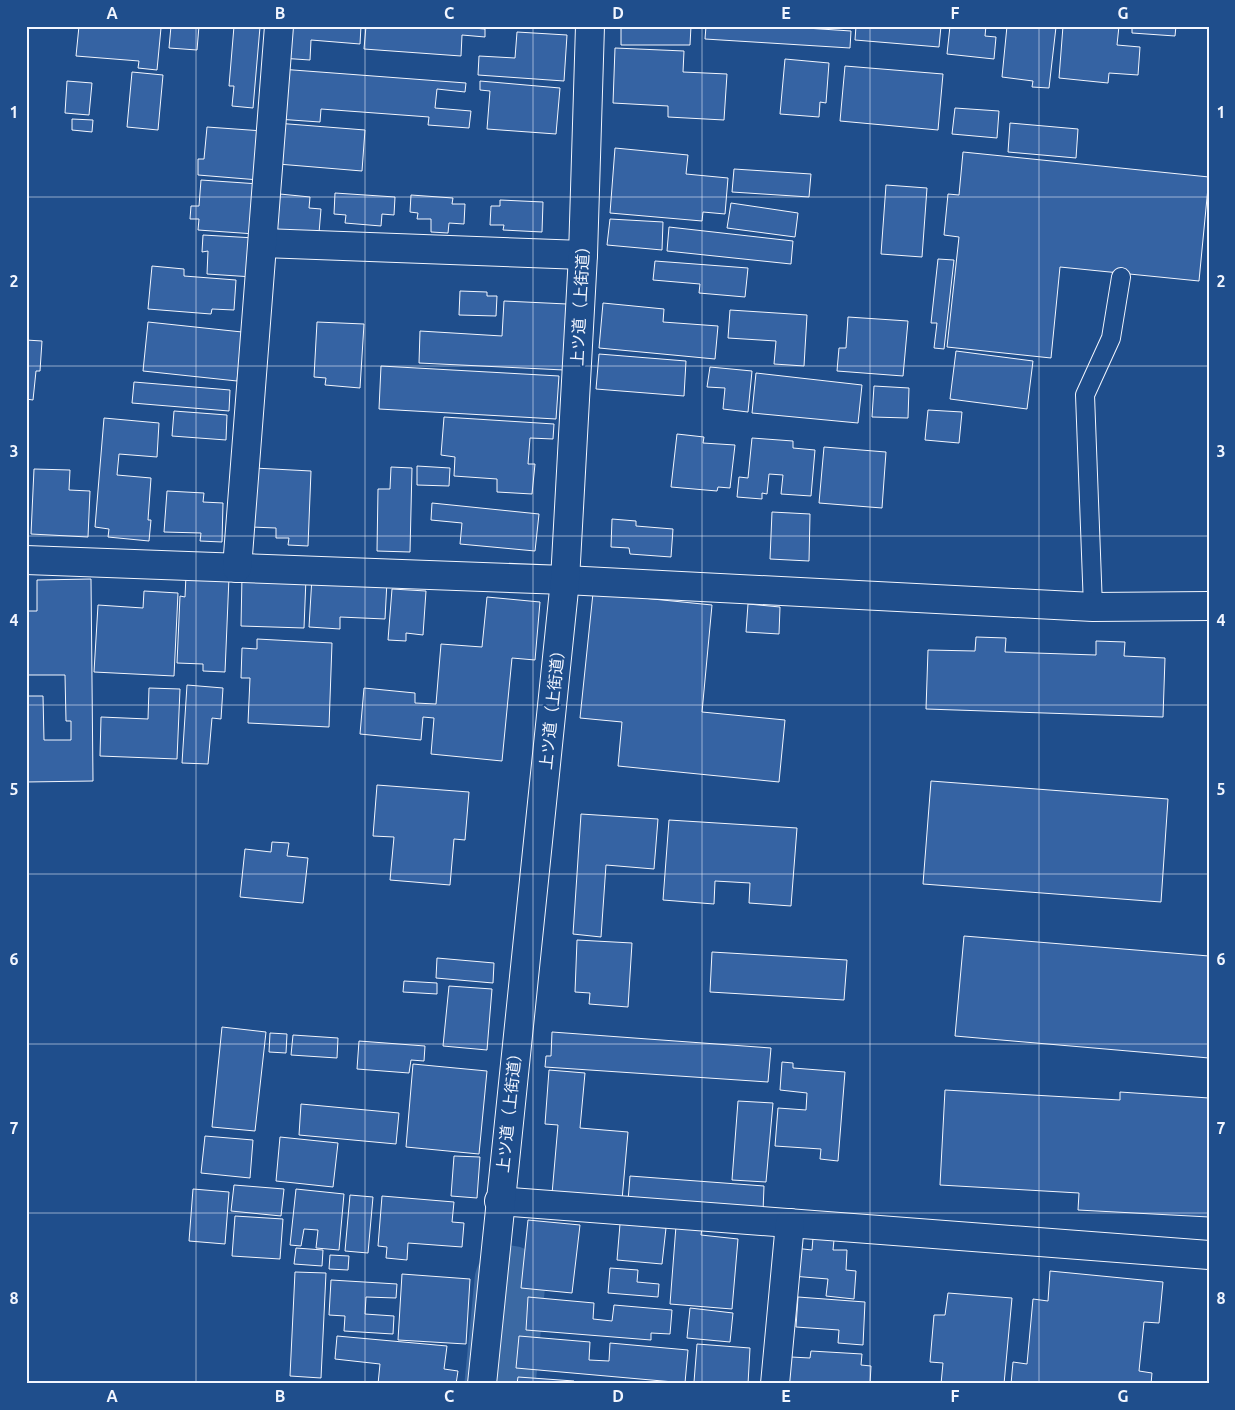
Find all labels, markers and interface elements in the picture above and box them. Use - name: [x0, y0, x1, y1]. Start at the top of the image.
- text: A: [106, 4, 118, 22]
- text: B: [275, 4, 285, 22]
- text: C: [444, 4, 454, 22]
- text: D: [612, 4, 624, 22]
- text: E: [781, 4, 791, 22]
- text: F: [951, 4, 960, 22]
- text: G: [1117, 4, 1129, 22]
- text: 1: [9, 103, 19, 121]
- text: 1: [1216, 103, 1226, 121]
- street label: 上ツ道（上街道）: [568, 238, 592, 366]
- text: 2: [9, 272, 19, 290]
- text: 2: [1216, 272, 1226, 290]
- text: 3: [9, 442, 19, 460]
- text: 3: [1216, 442, 1226, 460]
- text: 4: [9, 611, 19, 629]
- text: 4: [1216, 611, 1226, 629]
- street label: 上ツ道（上街道）: [536, 641, 568, 771]
- text: 5: [9, 780, 19, 798]
- text: 5: [1216, 780, 1226, 798]
- text: 6: [9, 950, 19, 968]
- text: 6: [1216, 950, 1226, 968]
- street label: 上ツ道（上街道）: [493, 1044, 525, 1174]
- text: 7: [9, 1119, 19, 1137]
- text: 7: [1216, 1119, 1226, 1137]
- text: 8: [9, 1289, 19, 1307]
- text: 8: [1216, 1289, 1226, 1307]
- text: A: [106, 1387, 118, 1405]
- text: B: [275, 1387, 285, 1405]
- text: C: [444, 1387, 454, 1405]
- text: D: [612, 1387, 624, 1405]
- text: E: [781, 1387, 791, 1405]
- text: F: [951, 1387, 960, 1405]
- text: G: [1117, 1387, 1129, 1405]

